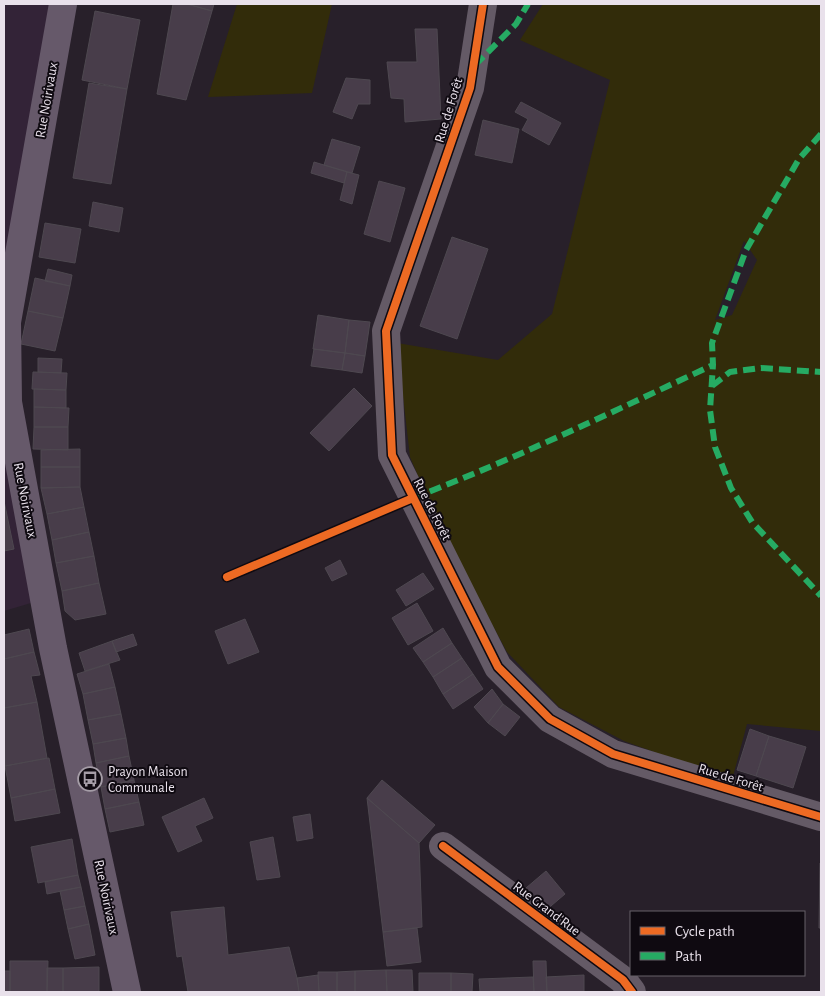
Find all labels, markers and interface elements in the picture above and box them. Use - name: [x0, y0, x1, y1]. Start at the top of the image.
- street label: Rue Noirivaux: [33, 61, 60, 139]
- street label: Rue de Forêt: [432, 76, 466, 144]
- street label: Rue Noirivaux: [11, 461, 39, 539]
- street label: Rue de Forêt: [411, 476, 454, 543]
- street label: Rue de Forêt: [697, 761, 765, 795]
- place label: Prayon Maison Communale: [108, 765, 188, 795]
- bus stop icon: Prayon Maison Communale: [77, 766, 103, 792]
- street label: Rue Noirivaux: [91, 858, 121, 936]
- street label: Rue Grand'Rue: [510, 879, 583, 938]
- legend: [630, 911, 805, 976]
- text: Cycle path: [675, 924, 735, 939]
- text: Path: [675, 949, 702, 964]

